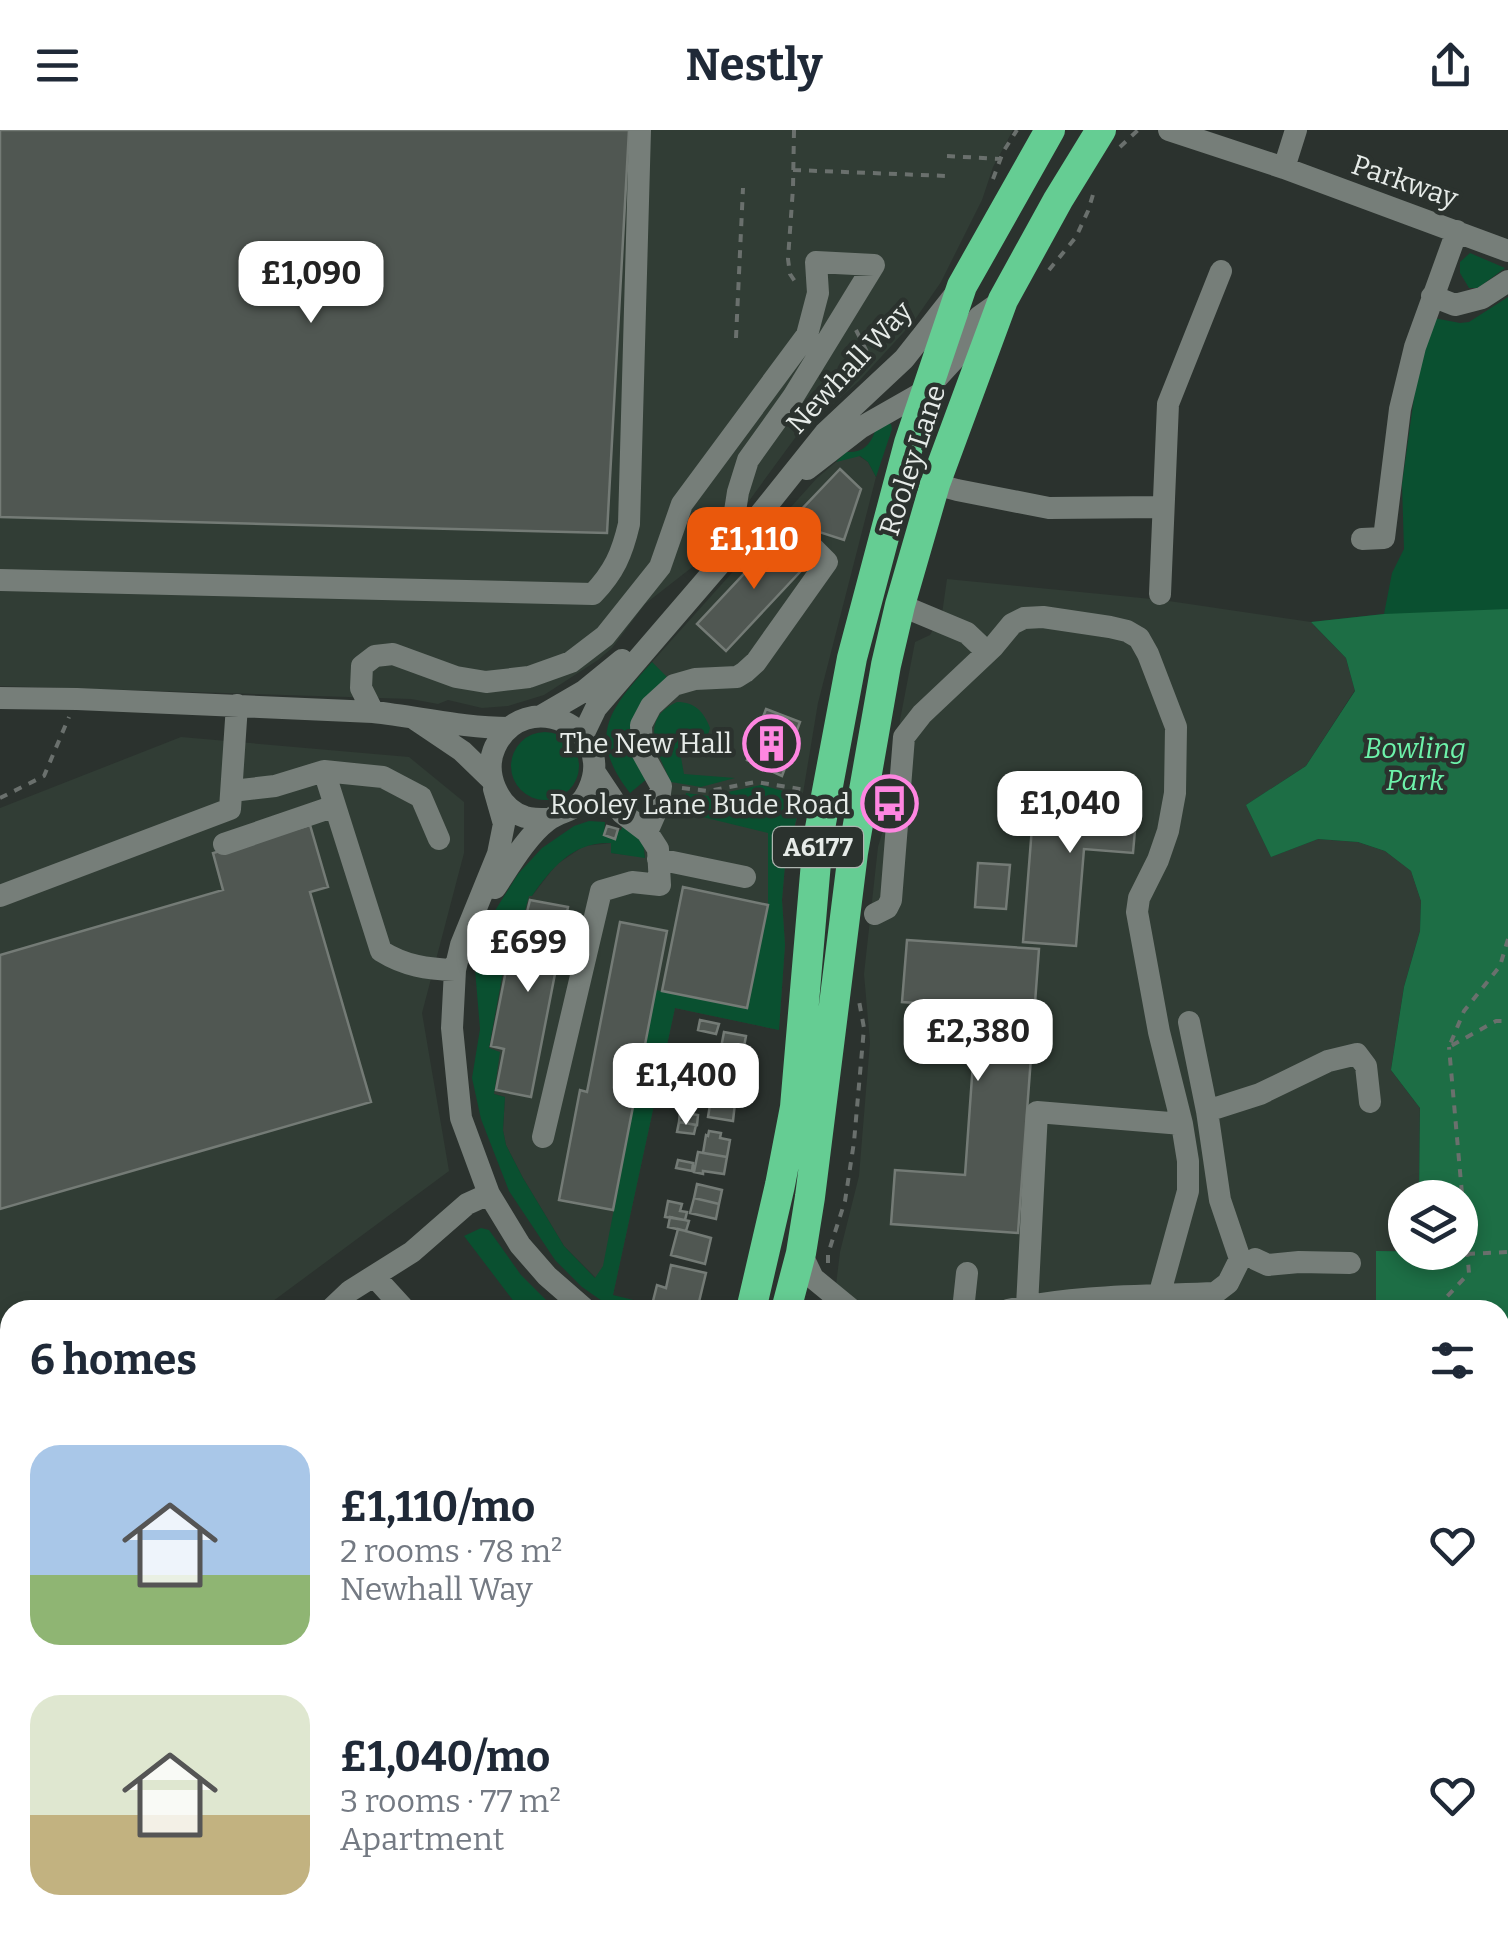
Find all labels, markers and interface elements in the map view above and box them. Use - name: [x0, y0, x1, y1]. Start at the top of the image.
- icon: menu: [30, 38, 85, 93]
- text: Nestly: [685, 38, 823, 92]
- icon: share: [1423, 38, 1478, 93]
- street label: Parkway: [1348, 148, 1462, 215]
- pin: £1,090: [230, 241, 392, 326]
- text: £1,090: [261, 254, 361, 292]
- street label: Newhall Way: [780, 294, 919, 440]
- street label: Rooley Lane: [873, 381, 952, 540]
- pin: £1,110: [673, 507, 835, 592]
- text: £1,110: [709, 520, 799, 558]
- building icon: The New Hall: [741, 713, 801, 773]
- place label: The New Hall: [560, 727, 732, 760]
- park label: Bowling Park: [1364, 732, 1466, 797]
- pin: £1,040: [989, 771, 1151, 856]
- bus stop icon: Rooley Lane Bude Road: [859, 774, 919, 834]
- text: £1,040: [1019, 784, 1121, 822]
- place label: Rooley Lane Bude Road: [549, 788, 850, 821]
- road number: A6177: [773, 827, 863, 867]
- pin: £699: [469, 910, 587, 995]
- text: £699: [489, 923, 567, 961]
- pin: £2,380: [897, 999, 1059, 1084]
- text: £2,380: [926, 1012, 1030, 1050]
- pin: £1,400: [605, 1043, 767, 1128]
- text: £1,400: [635, 1056, 737, 1094]
- map controls: [1388, 1180, 1478, 1270]
- button: layers: [1388, 1180, 1478, 1270]
- icon: filters: [1425, 1333, 1480, 1388]
- text: 6 homes: [30, 1335, 197, 1385]
- text: £1,110/mo: [340, 1482, 535, 1532]
- icon: home: [110, 1485, 230, 1605]
- icon: heart: [1425, 1518, 1480, 1573]
- text: 2 rooms · 78 m²: [340, 1532, 562, 1570]
- text: Newhall Way: [340, 1570, 533, 1608]
- text: £1,040/mo: [340, 1732, 550, 1782]
- icon: home: [110, 1735, 230, 1855]
- icon: heart: [1425, 1768, 1480, 1823]
- text: 3 rooms · 77 m²: [340, 1782, 561, 1820]
- text: Apartment: [340, 1820, 504, 1858]

